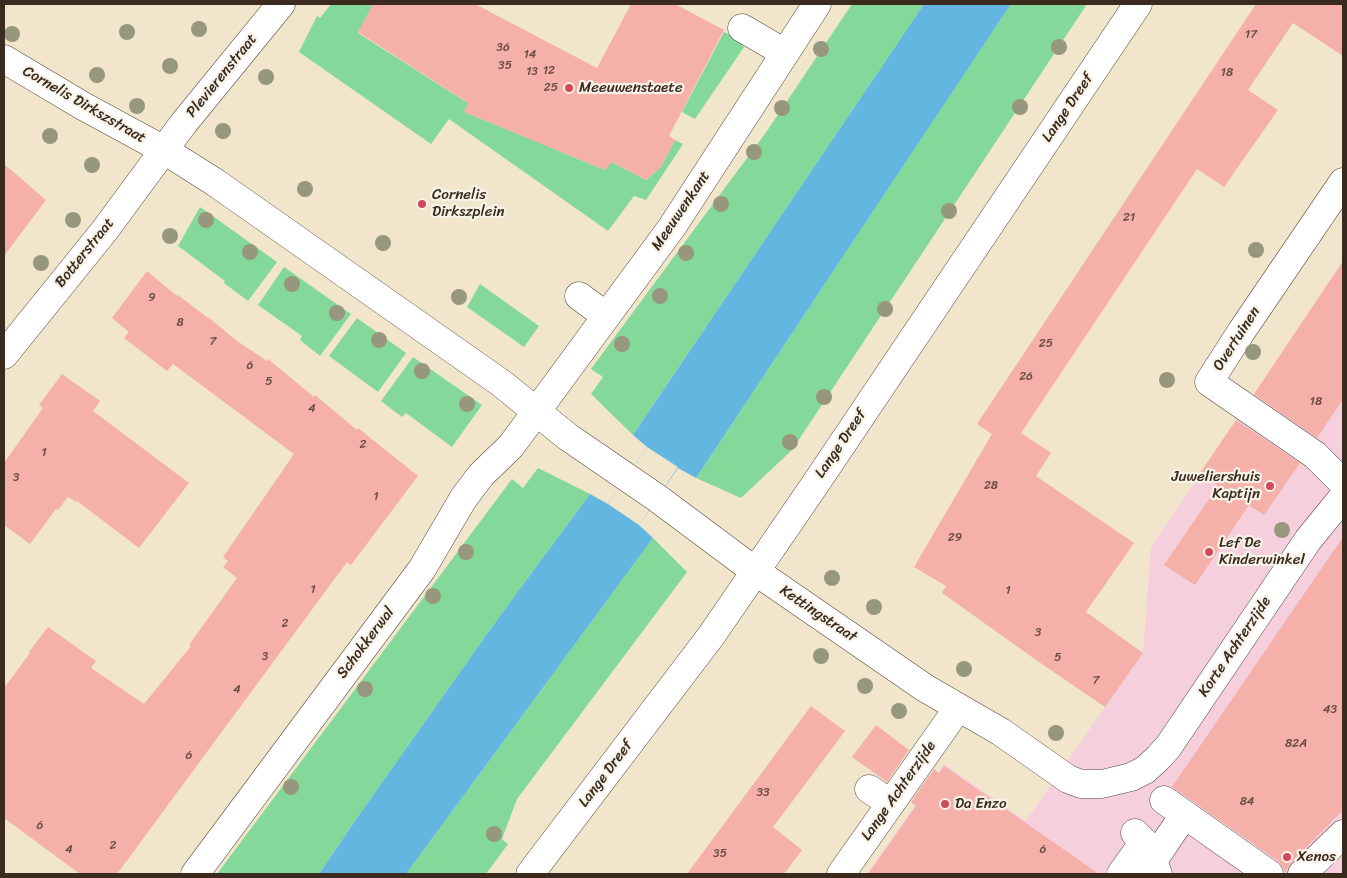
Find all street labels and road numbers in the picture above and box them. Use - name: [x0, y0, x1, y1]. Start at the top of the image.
- street label: Plevierenstraat: [183, 31, 261, 121]
- street label: Cornelis Dirkszstraat: [19, 62, 149, 148]
- street label: Lange Dreef: [1039, 70, 1097, 146]
- street label: Meeuwenkant: [648, 168, 714, 254]
- street label: Botterstraat: [52, 215, 118, 291]
- street label: Overtuinen: [1210, 304, 1264, 374]
- street label: Lange Dreef: [812, 406, 870, 482]
- street label: Kettingstraat: [776, 582, 860, 646]
- street label: Korte Achterzijde: [1195, 593, 1275, 701]
- street label: Schokkerwal: [333, 604, 399, 682]
- street label: Lange Dreef: [575, 737, 637, 811]
- street label: Lange Achterzijde: [858, 738, 940, 844]

